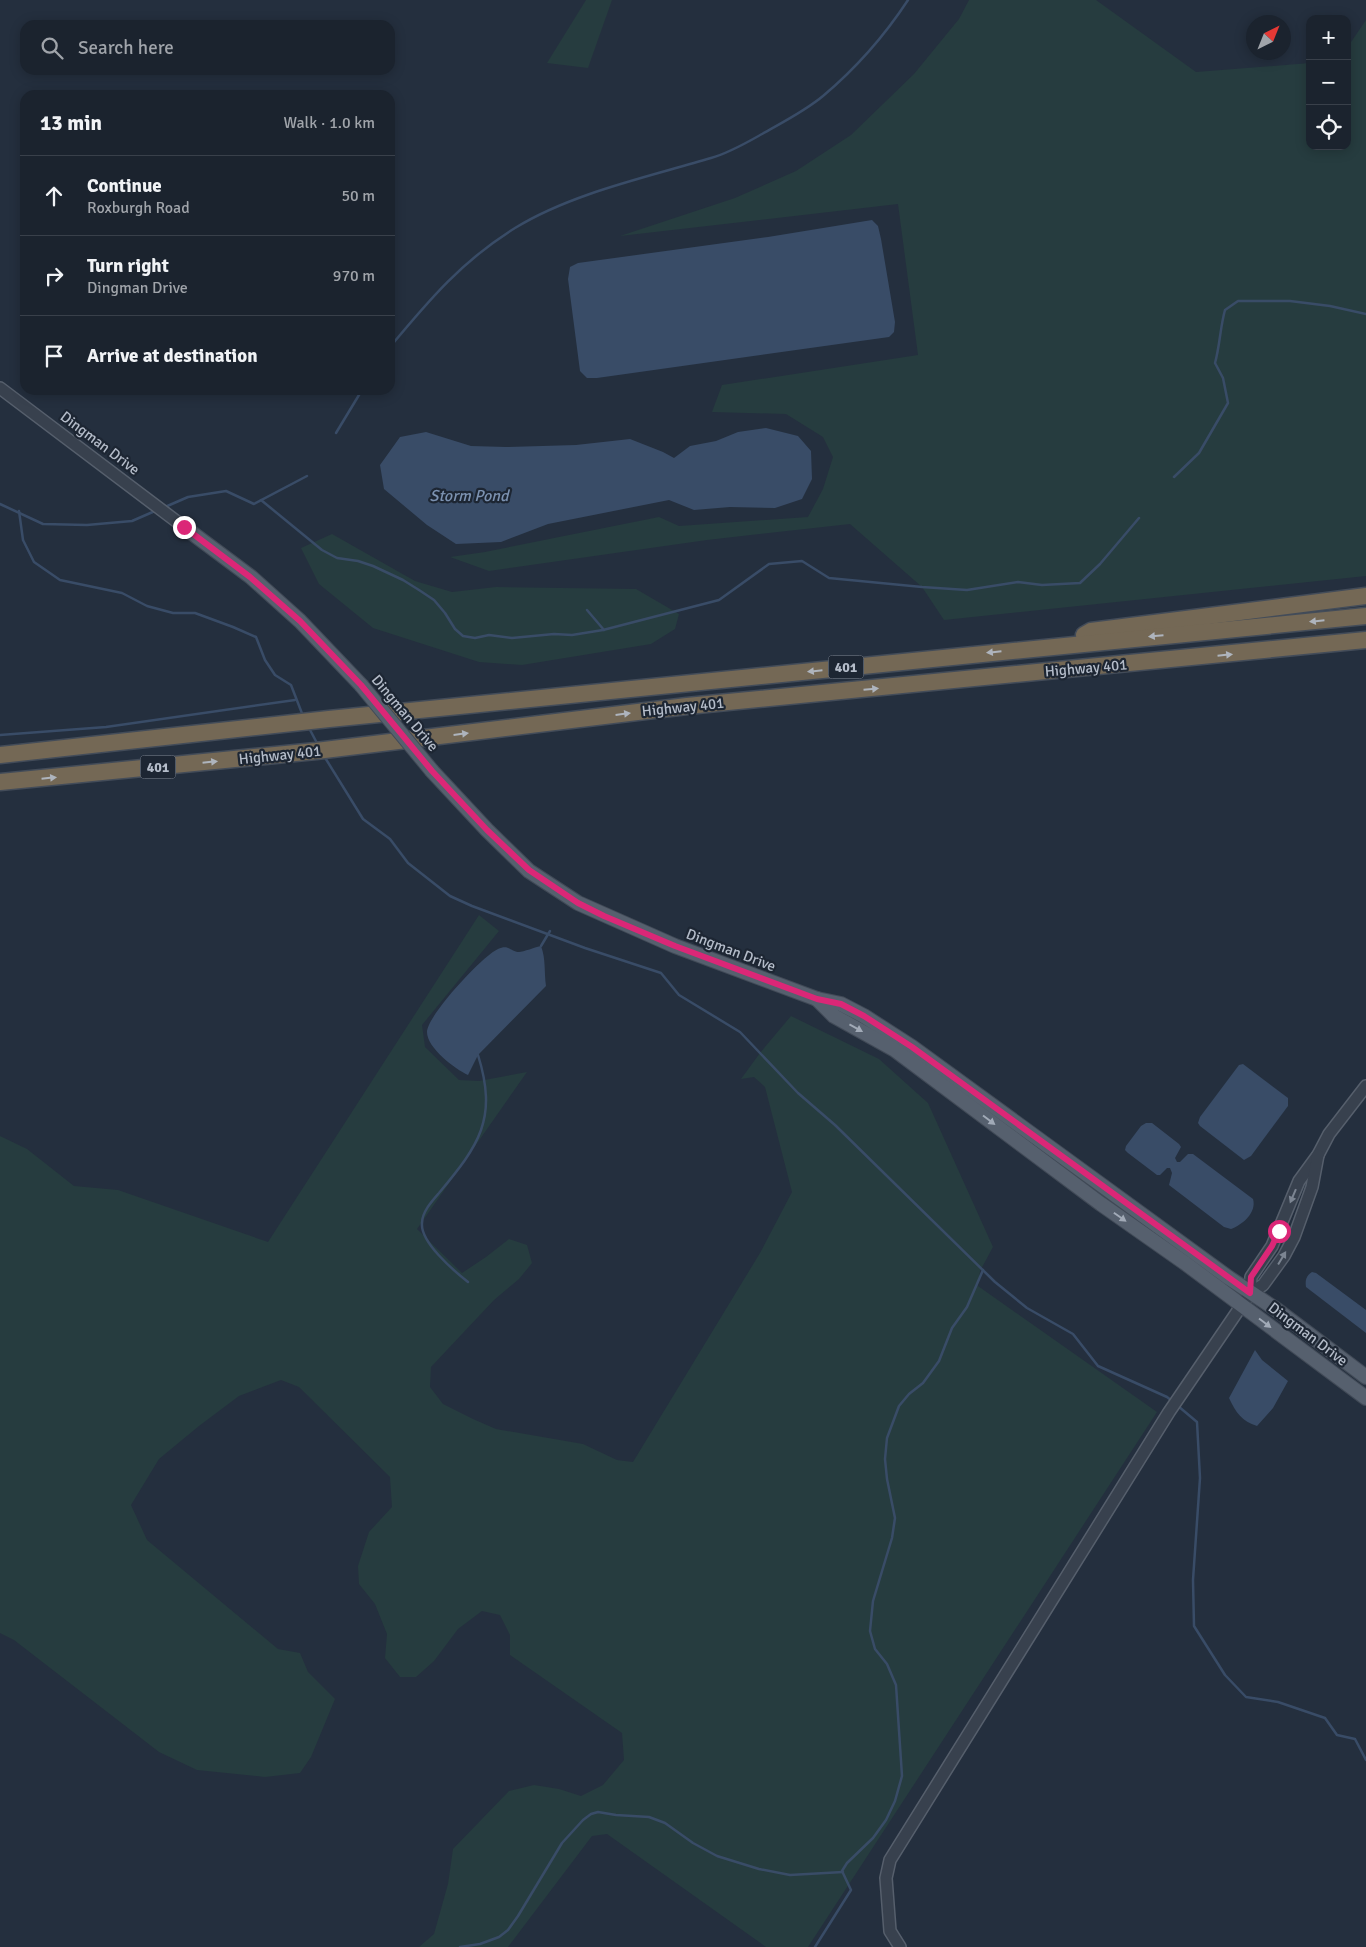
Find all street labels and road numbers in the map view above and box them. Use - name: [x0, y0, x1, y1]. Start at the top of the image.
- street label: Dingman Drive: [57, 407, 143, 479]
- street label: Highway 401: [1044, 655, 1128, 681]
- road number: 401: [828, 656, 864, 679]
- street label: Dingman Drive: [368, 671, 442, 755]
- street label: Highway 401: [641, 694, 725, 720]
- street label: Highway 401: [238, 742, 322, 768]
- road number: 401: [140, 756, 176, 779]
- street label: Dingman Drive: [684, 925, 778, 975]
- street label: Dingman Drive: [1265, 1298, 1351, 1370]

